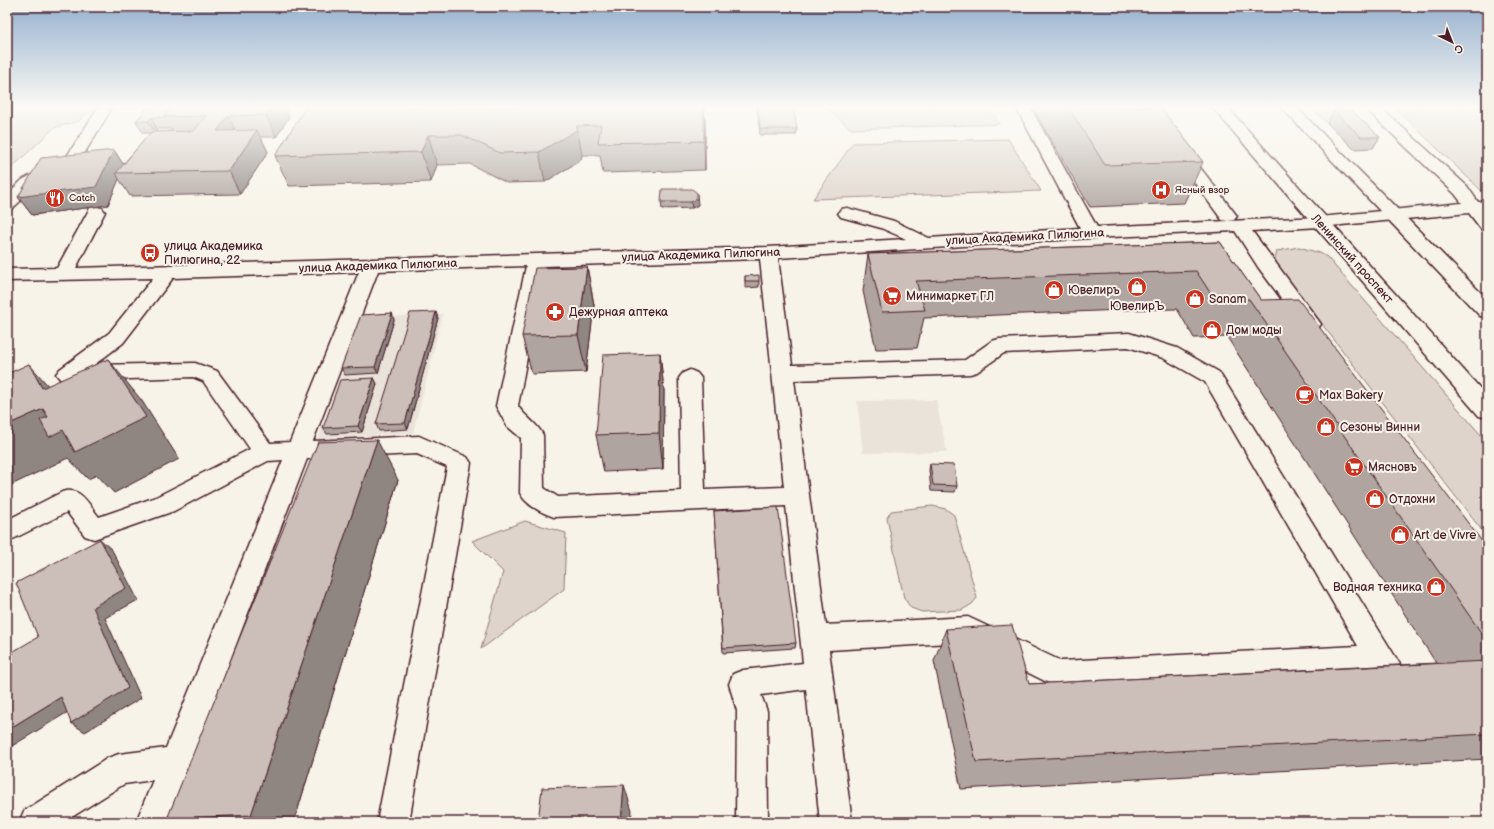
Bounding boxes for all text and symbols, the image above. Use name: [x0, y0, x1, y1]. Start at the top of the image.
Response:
north arrow: [1432, 22, 1472, 62]
text: С: [1451, 42, 1466, 57]
hospital icon: Ясный взор: [1150, 179, 1172, 201]
place label: Ясный взор: [1175, 184, 1229, 196]
restaurant icon: Catch: [44, 187, 66, 209]
place label: Catch: [69, 192, 96, 204]
street label: Ленинский проспект: [1307, 210, 1396, 307]
street label: улица Академика Пилюгина: [945, 225, 1105, 249]
place label: улица Академика Пилюгина, 22: [164, 239, 263, 268]
bus stop icon: улица Академика Пилюгина, 22: [139, 242, 161, 264]
street label: улица Академика Пилюгина: [621, 245, 781, 265]
street label: улица Академика Пилюгина: [298, 256, 458, 276]
shop icon: ЮвелирЪ: [1126, 276, 1148, 298]
shop icon: Ювелиръ: [1043, 279, 1065, 301]
place label: Ювелиръ: [1068, 283, 1120, 298]
supermarket icon: Минимаркет ГЛ: [881, 285, 903, 307]
shop icon: Sanam: [1184, 288, 1206, 310]
place label: Минимаркет ГЛ: [906, 289, 994, 304]
place label: Sanam: [1209, 292, 1247, 307]
place label: ЮвелирЪ: [1110, 299, 1165, 314]
pharmacy icon: Дежурная аптека: [544, 301, 566, 323]
place label: Дежурная аптека: [569, 305, 668, 320]
shop icon: Дом моды: [1201, 319, 1223, 341]
place label: Дом моды: [1226, 323, 1282, 338]
cafe icon: Max Bakery: [1294, 384, 1316, 406]
place label: Max Bakery: [1319, 388, 1384, 403]
shop icon: Сезоны Винни: [1315, 416, 1337, 438]
place label: Сезоны Винни: [1340, 420, 1420, 435]
supermarket icon: Мясновъ: [1343, 456, 1365, 478]
place label: Мясновъ: [1368, 460, 1417, 475]
shop icon: Отдохни: [1364, 488, 1386, 510]
place label: Отдохни: [1389, 492, 1436, 507]
shop icon: Art de Vivre: [1389, 524, 1411, 546]
place label: Art de Vivre: [1414, 528, 1476, 543]
shop icon: Водная техника: [1425, 576, 1447, 598]
place label: Водная техника: [1333, 580, 1422, 595]

